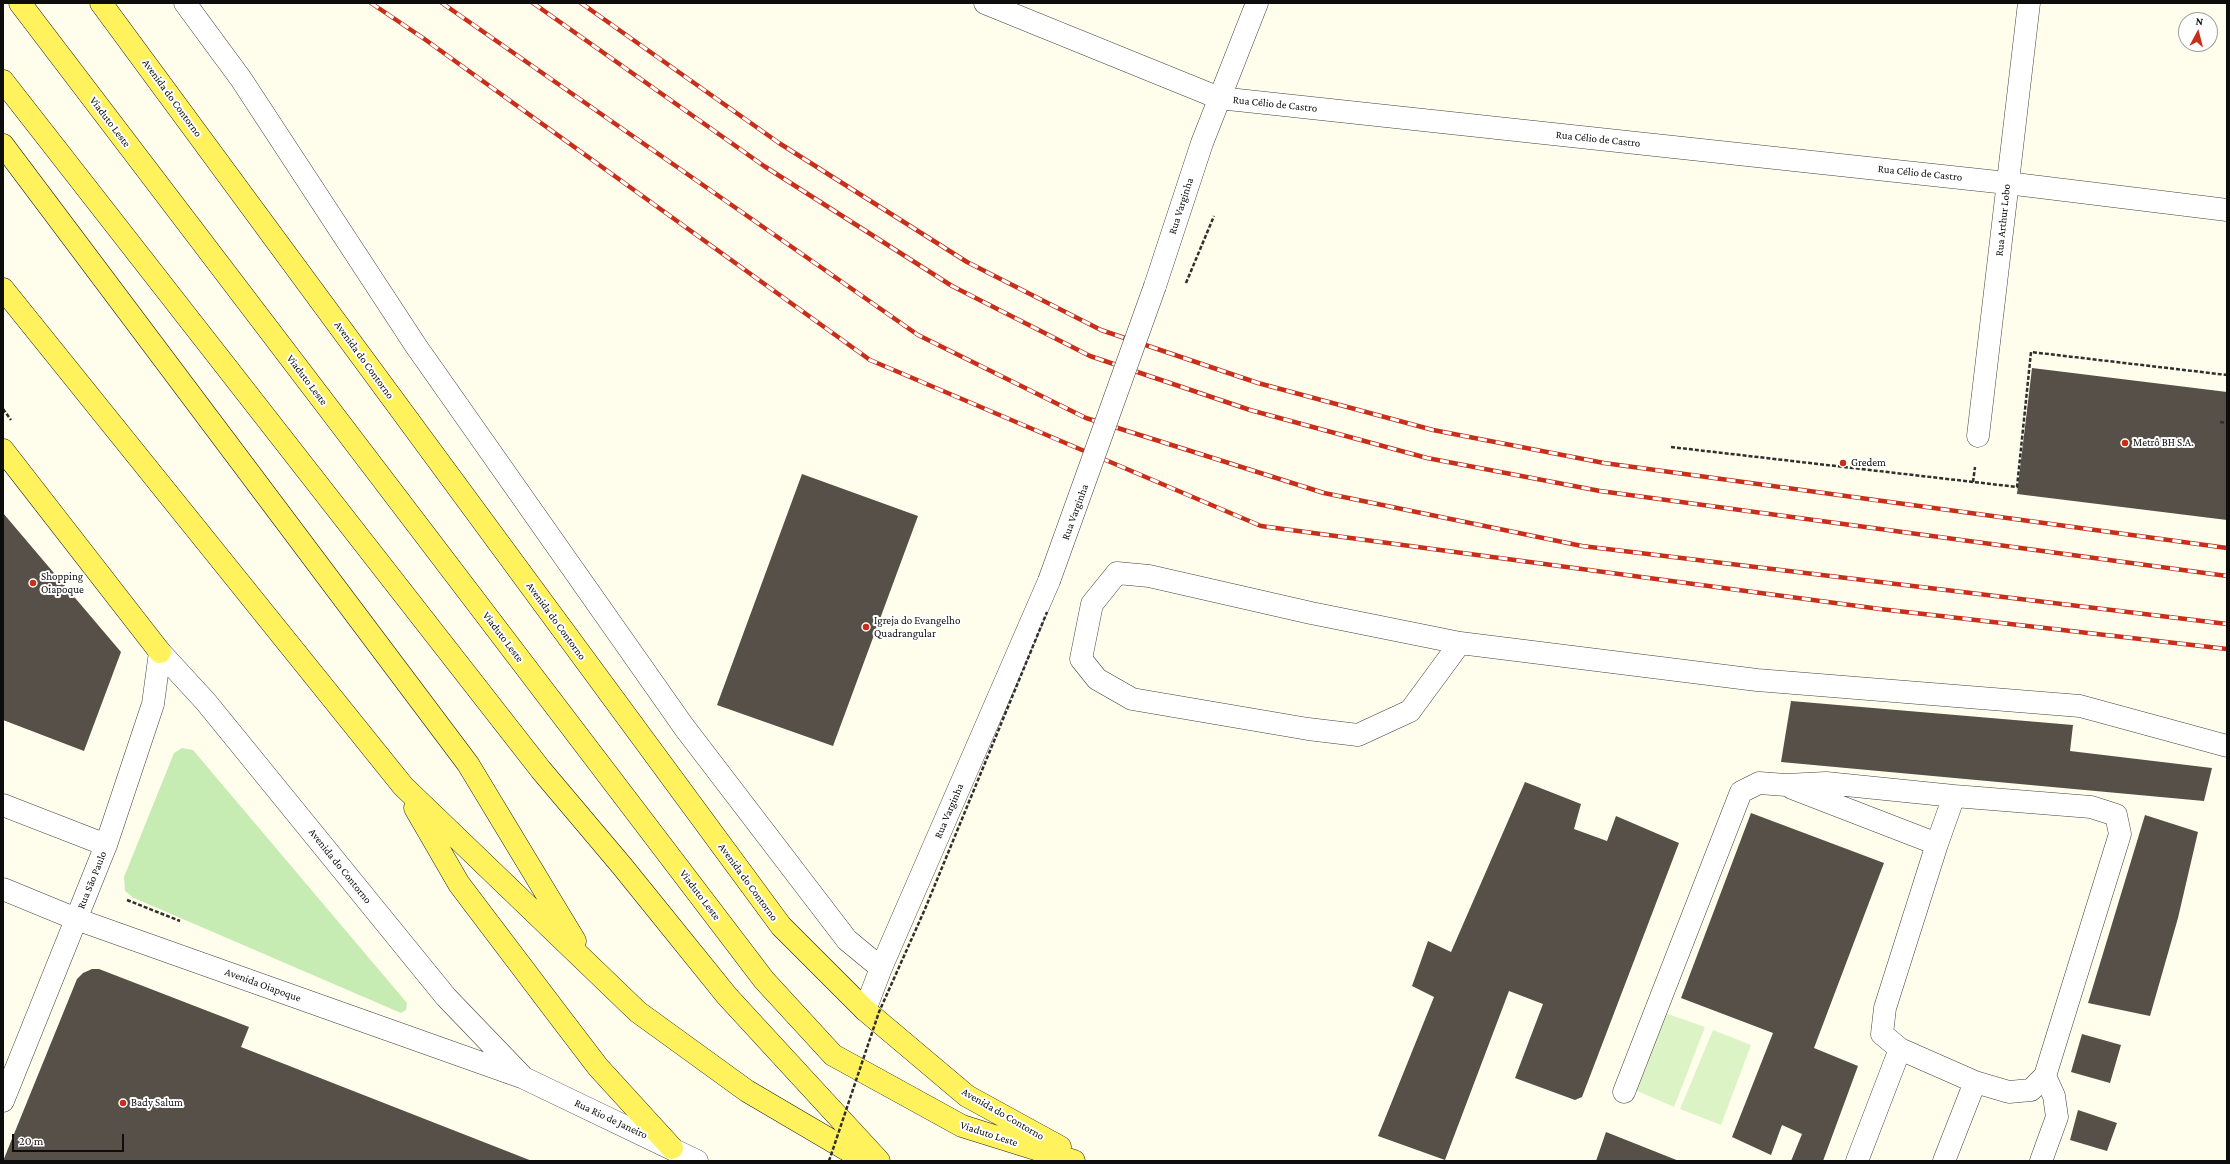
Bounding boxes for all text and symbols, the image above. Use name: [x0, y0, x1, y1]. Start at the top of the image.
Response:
north arrow: [2178, 12, 2218, 52]
text: N: [2195, 15, 2204, 27]
street label: Avenida do Contorno: [139, 57, 205, 139]
street label: Rua Célio de Castro: [1232, 93, 1318, 115]
street label: Viaduto Leste: [87, 94, 133, 150]
street label: Rua Célio de Castro: [1555, 128, 1641, 150]
street label: Rua Célio de Castro: [1877, 162, 1963, 184]
street label: Rua Varginha: [1166, 176, 1196, 236]
street label: Rua Arthur Lobo: [1993, 183, 2013, 257]
street label: Avenida do Contorno: [331, 319, 397, 401]
street label: Viaduto Leste: [284, 352, 330, 408]
place label: Metrô BH S.A.: [2133, 436, 2194, 450]
marker: Metrô BH S.A.: [2120, 438, 2130, 448]
place label: Gredem: [1851, 456, 1886, 470]
marker: Gredem: [1838, 458, 1848, 468]
street label: Rua Varginha: [1059, 482, 1091, 542]
place label: Shopping Oiapoque: [41, 570, 84, 596]
marker: Shopping Oiapoque: [28, 578, 38, 588]
street label: Avenida do Contorno: [523, 580, 589, 662]
street label: Viaduto Leste: [480, 609, 526, 665]
place label: Igreja do Evangelho Quadrangular: [874, 614, 960, 640]
marker: Igreja do Evangelho Quadrangular: [861, 622, 871, 632]
street label: Rua Varginha: [931, 781, 967, 841]
street label: Avenida do Contorno: [306, 826, 374, 906]
street label: Avenida do Contorno: [715, 841, 781, 923]
street label: Rua São Paulo: [74, 849, 110, 911]
street label: Viaduto Leste: [677, 867, 723, 923]
street label: Avenida Oiapoque: [223, 965, 303, 1005]
street label: Avenida do Contorno: [959, 1085, 1047, 1143]
place label: Bady Salum: [131, 1096, 183, 1110]
street label: Rua Rio de Janeiro: [572, 1096, 650, 1142]
marker: Bady Salum: [118, 1098, 128, 1108]
street label: Viaduto Leste: [959, 1118, 1019, 1150]
scale bar: [14, 1126, 126, 1152]
text: 20 m: [19, 1134, 43, 1148]

